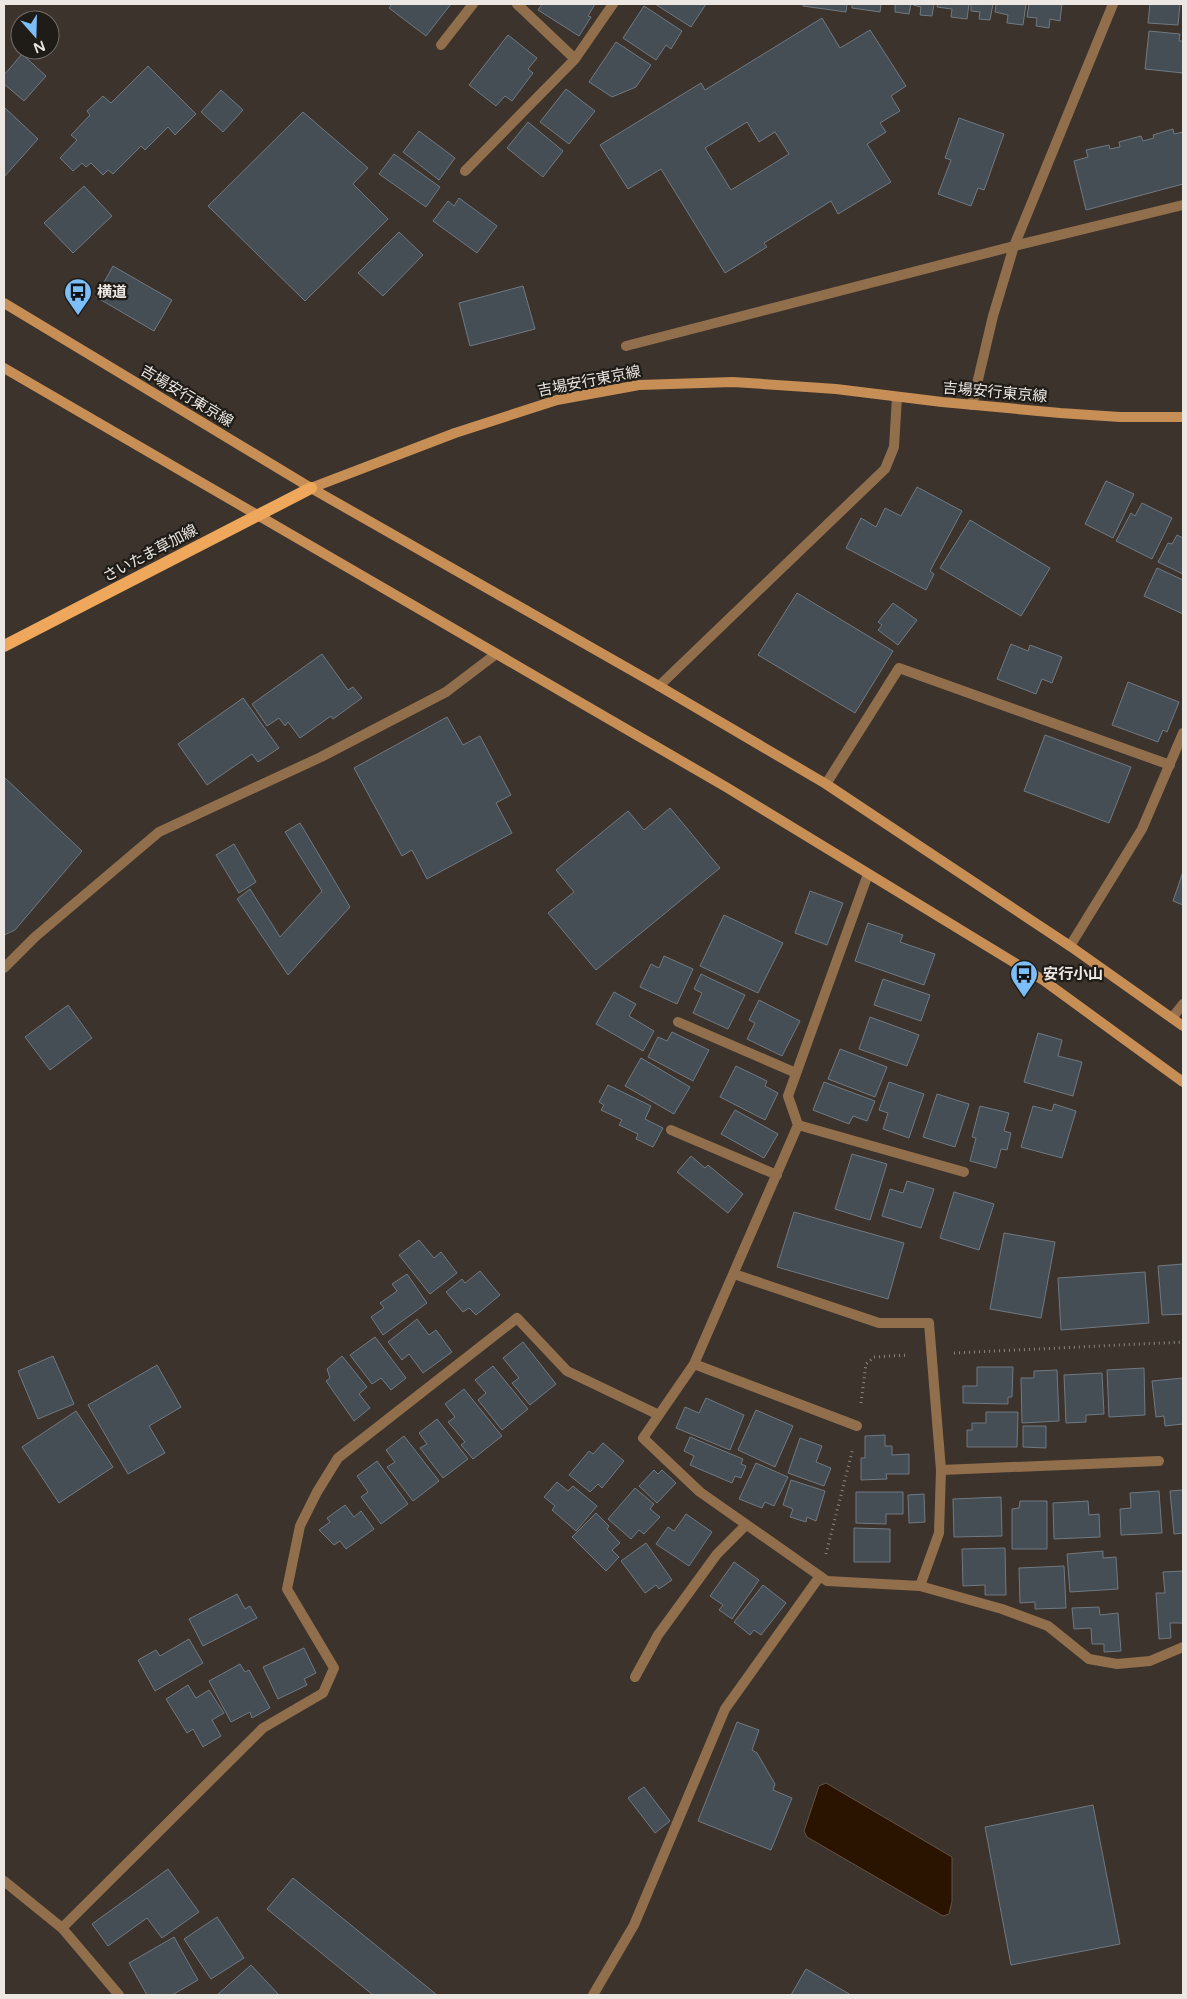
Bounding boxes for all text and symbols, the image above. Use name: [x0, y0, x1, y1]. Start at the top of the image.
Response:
north arrow: [10, 10, 60, 60]
text: N: [31, 37, 47, 57]
bus stop icon: 横道: [63, 277, 93, 316]
place label: 横道: [97, 283, 127, 301]
street label: 吉場安行東京線: [137, 361, 237, 431]
street label: 吉場安行東京線: [536, 362, 642, 400]
street label: 吉場安行東京線: [942, 378, 1048, 406]
street label: さいたま草加線: [100, 521, 200, 585]
bus stop icon: 安行小山: [1009, 959, 1039, 998]
place label: 安行小山: [1043, 965, 1103, 983]

